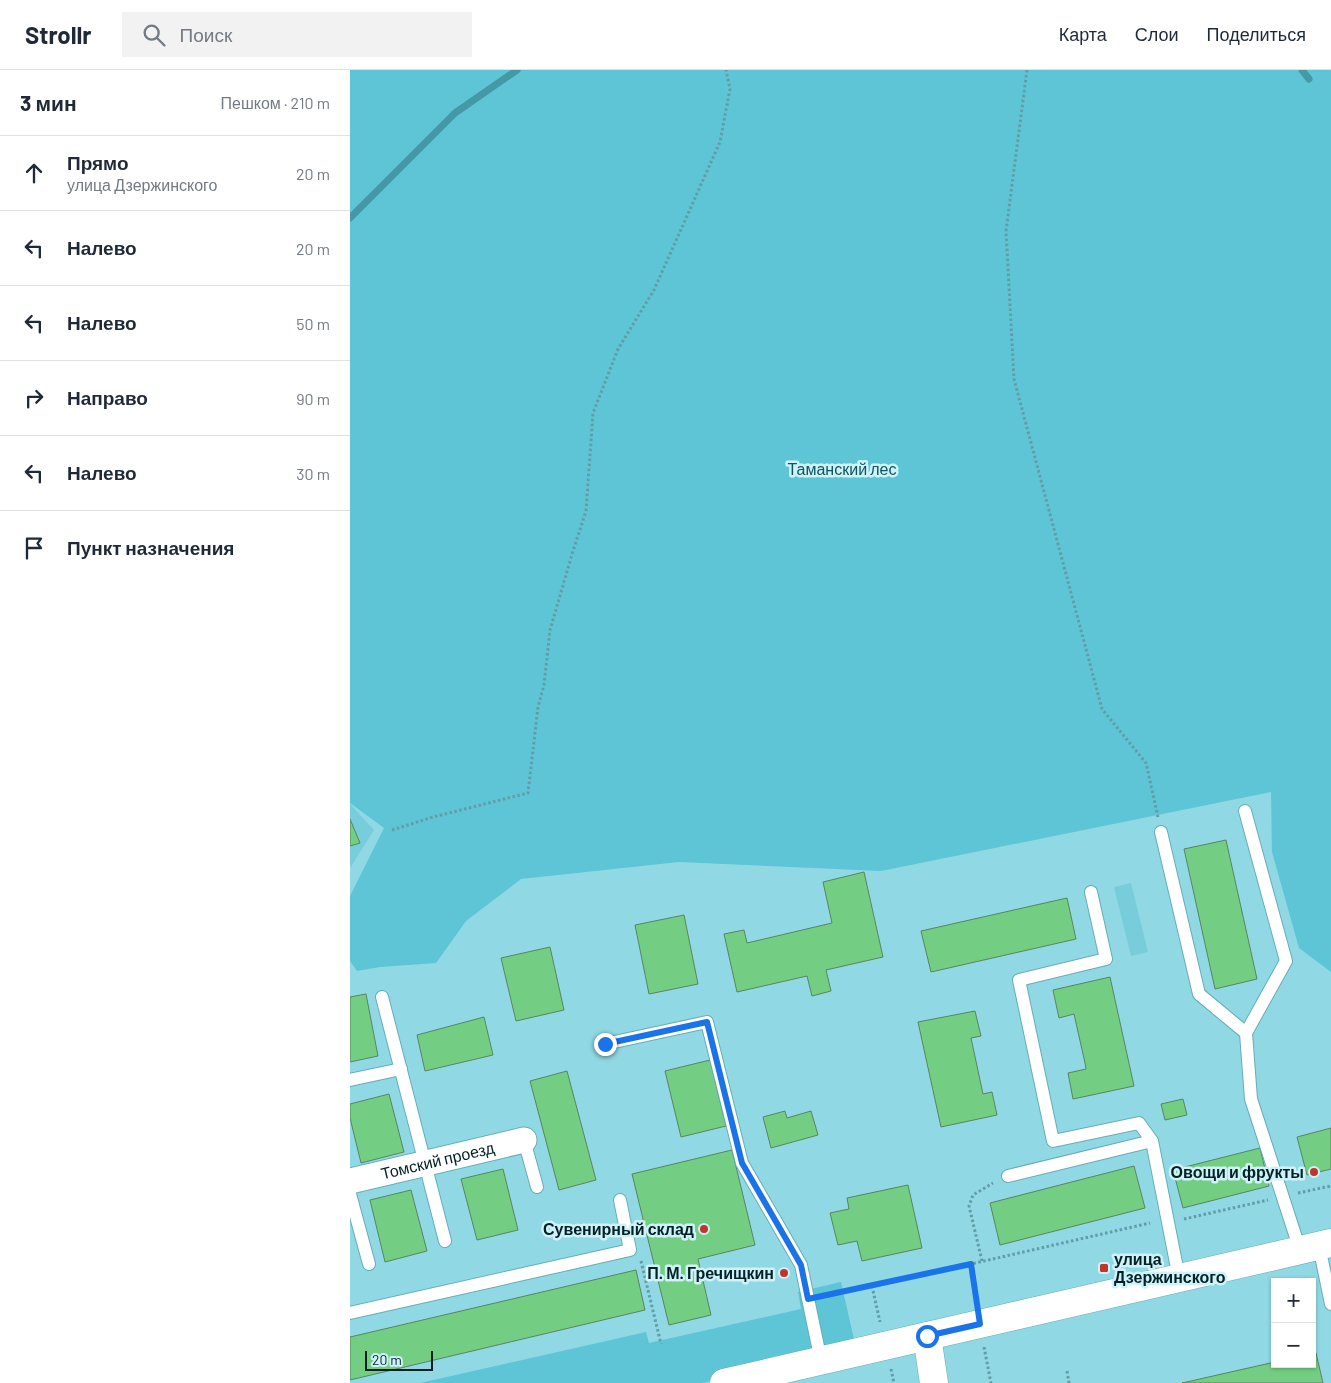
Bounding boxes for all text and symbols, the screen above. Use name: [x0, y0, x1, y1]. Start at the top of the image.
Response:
search box: [122, 12, 472, 57]
text: Strollr: [25, 20, 92, 49]
icon: search: [140, 21, 168, 49]
text: Поиск: [180, 23, 232, 46]
text: Карта: [1059, 23, 1107, 45]
text: Слои: [1135, 23, 1179, 45]
text: Поделиться: [1207, 23, 1306, 45]
text: 3 мин: [20, 90, 77, 115]
text: Пешком · 210 m: [221, 93, 330, 112]
text: Прямо: [67, 151, 129, 174]
icon: ahead: [20, 159, 48, 187]
text: 20 m: [296, 164, 330, 183]
text: улица Дзержинского: [67, 175, 217, 194]
icon: left: [20, 234, 48, 262]
text: Налево: [67, 236, 137, 259]
text: 20 m: [296, 239, 330, 258]
icon: left: [20, 309, 48, 337]
text: Налево: [67, 311, 137, 334]
text: 50 m: [296, 314, 330, 333]
icon: right: [20, 384, 48, 412]
text: Направо: [67, 386, 148, 409]
text: 90 m: [296, 389, 330, 408]
icon: left: [20, 459, 48, 487]
park label: Таманский лес: [788, 459, 897, 478]
text: Налево: [67, 461, 137, 484]
text: 30 m: [296, 464, 330, 483]
icon: arrive: [20, 534, 48, 562]
text: Пункт назначения: [67, 536, 234, 559]
route end: [594, 1033, 617, 1056]
street label: Томский проезд: [379, 1137, 497, 1182]
place label: Овощи и фрукты: [1171, 1162, 1304, 1181]
marker: Овощи и фрукты: [1308, 1166, 1320, 1178]
place label: Сувенирный склад: [543, 1219, 694, 1238]
marker: Сувенирный склад: [698, 1223, 710, 1235]
place label: улица Дзержинского: [1114, 1249, 1226, 1286]
marker: улица Дзержинского: [1098, 1262, 1110, 1274]
place label: П. М. Гречищкин: [647, 1263, 774, 1282]
marker: П. М. Гречищкин: [778, 1267, 790, 1279]
map controls: [1271, 1278, 1316, 1368]
button: +: [1271, 1278, 1316, 1323]
button: −: [1271, 1323, 1316, 1368]
route start: [916, 1325, 939, 1348]
scale bar: [365, 1348, 432, 1371]
text: 20 m: [372, 1351, 402, 1368]

